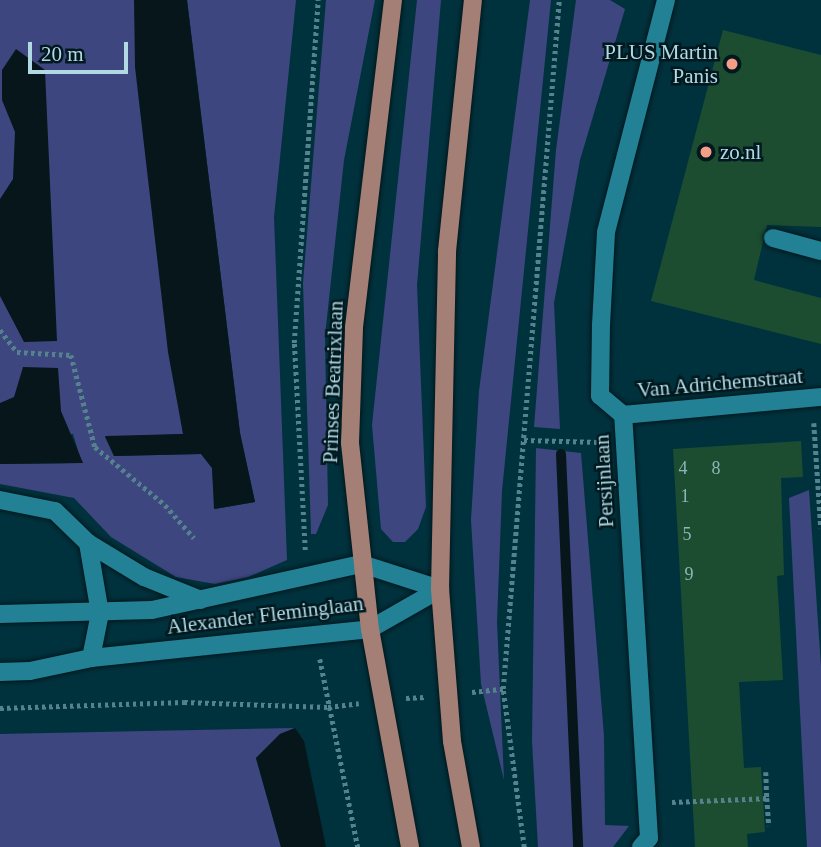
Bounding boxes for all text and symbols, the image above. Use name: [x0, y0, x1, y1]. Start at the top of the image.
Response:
scale bar: [32, 28, 131, 72]
place label: PLUS Martin Panis: [604, 39, 718, 89]
text: 20 m: [41, 42, 84, 66]
marker: PLUS Martin Panis: [724, 56, 740, 72]
place label: zo.nl: [720, 139, 761, 165]
marker: zo.nl: [698, 144, 714, 160]
street label: Prinses Beatrixlaan: [318, 300, 348, 464]
street label: Van Adrichemstraat: [636, 363, 804, 403]
street label: Persijnlaan: [589, 434, 619, 528]
house number: 4: [678, 457, 688, 479]
house number: 8: [712, 457, 720, 479]
house number: 1: [680, 485, 690, 507]
house number: 5: [682, 523, 692, 545]
house number: 9: [684, 563, 694, 585]
street label: Alexander Fleminglaan: [165, 590, 365, 640]

